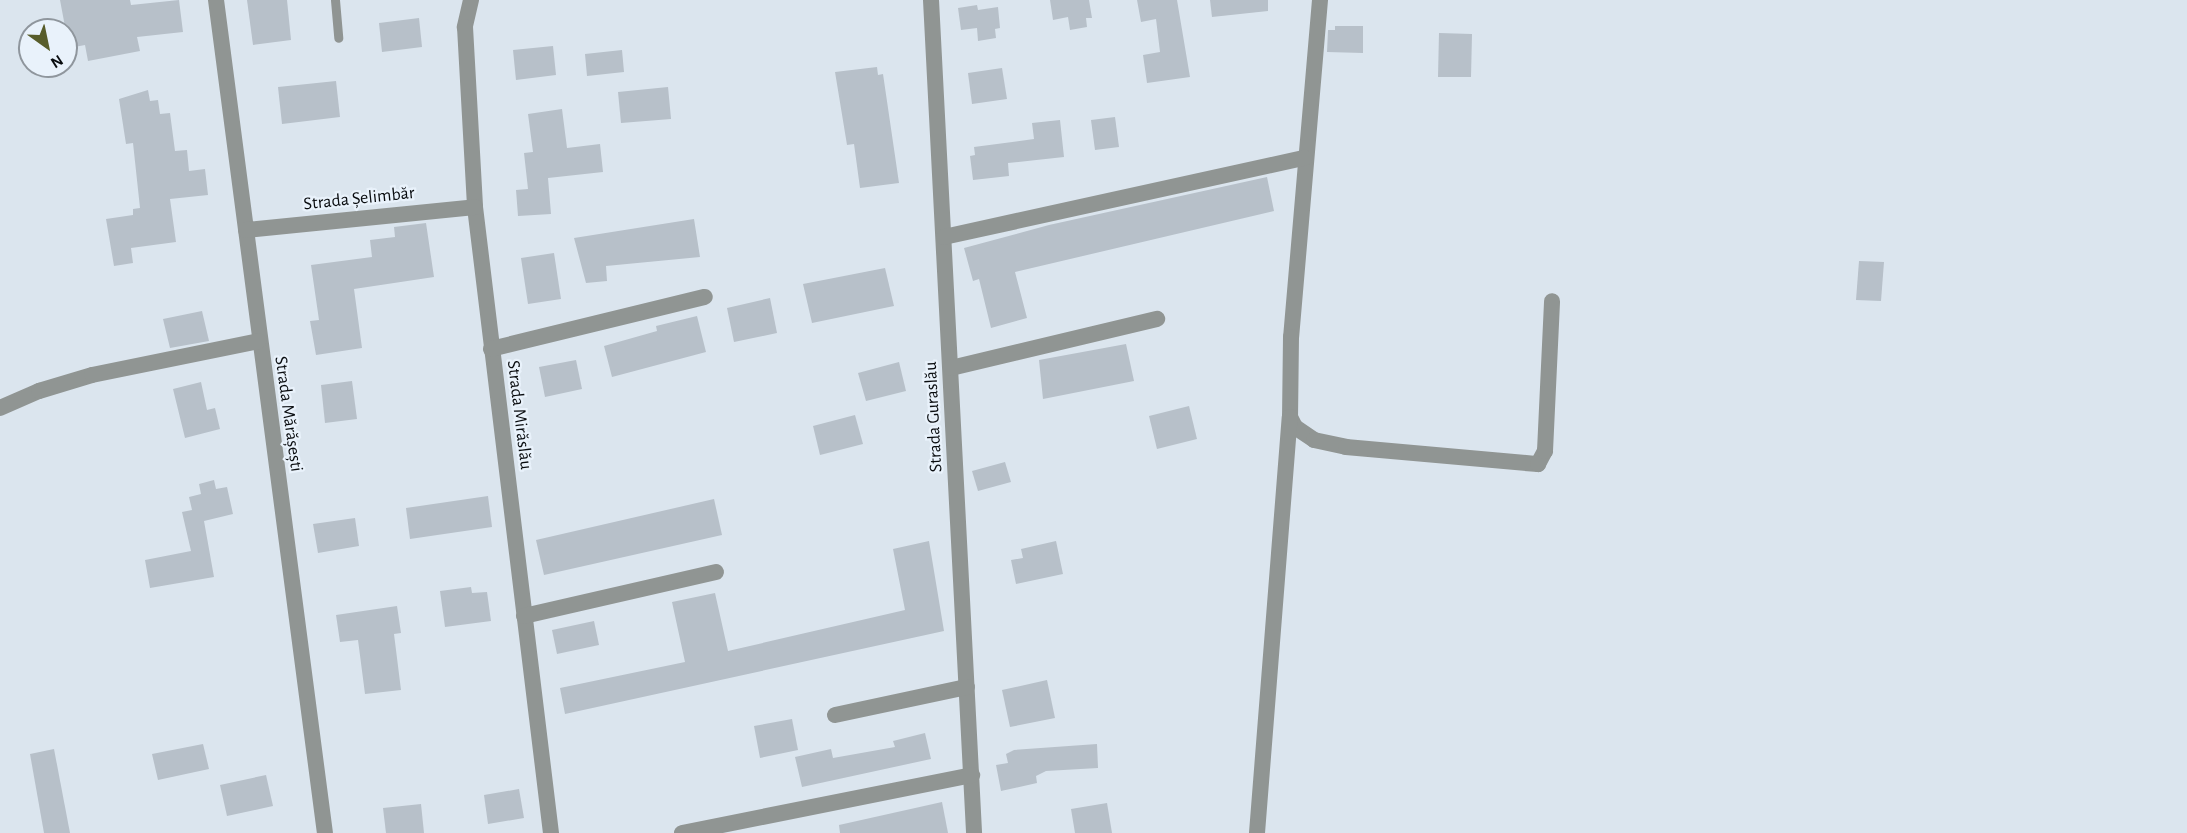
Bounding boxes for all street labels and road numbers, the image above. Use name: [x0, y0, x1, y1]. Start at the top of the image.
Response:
street label: Strada Șelimbăr: [302, 182, 416, 216]
street label: Strada Mărășești: [269, 355, 307, 473]
street label: Strada Mirăslău: [502, 359, 536, 471]
street label: Strada Guraslău: [920, 361, 948, 473]

